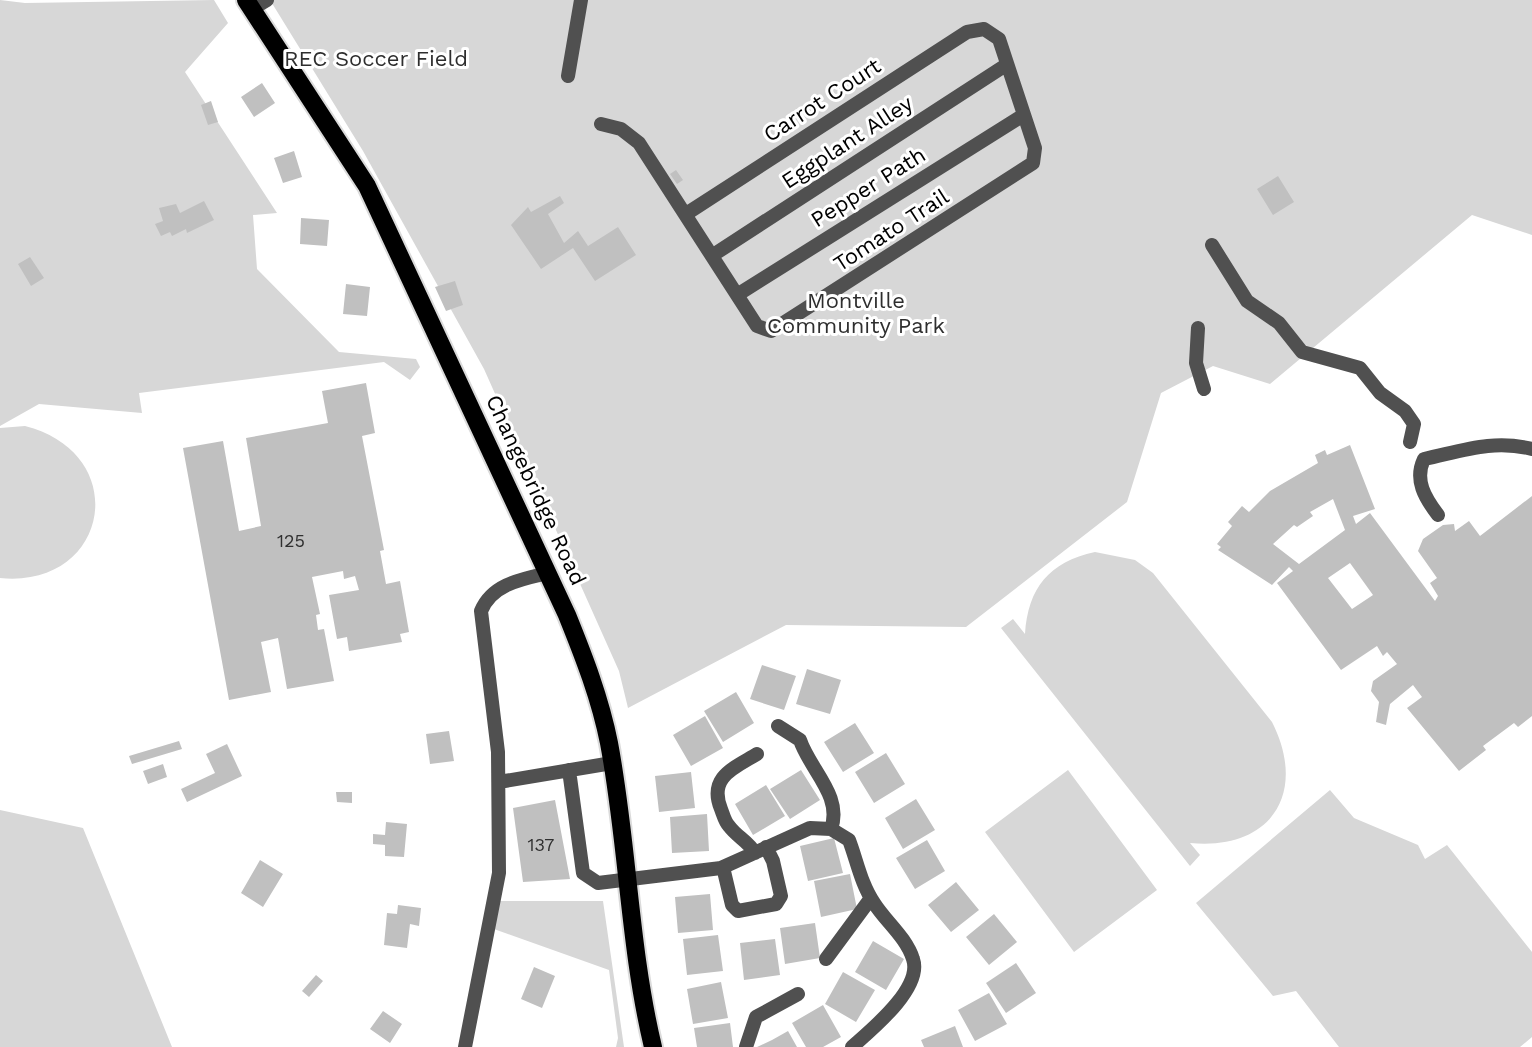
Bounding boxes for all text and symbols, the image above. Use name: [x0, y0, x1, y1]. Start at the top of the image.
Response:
park label: REC Soccer Field: [284, 46, 468, 71]
street label: Carrot Court: [759, 53, 885, 147]
street label: Eggplant Alley: [777, 90, 918, 194]
street label: Pepper Path: [806, 142, 930, 232]
street label: Tomato Trail: [829, 183, 953, 276]
park label: Montville Community Park: [767, 288, 945, 338]
street label: Changebridge Road: [481, 391, 591, 589]
house number: 125: [277, 530, 305, 551]
house number: 137: [528, 834, 554, 855]

